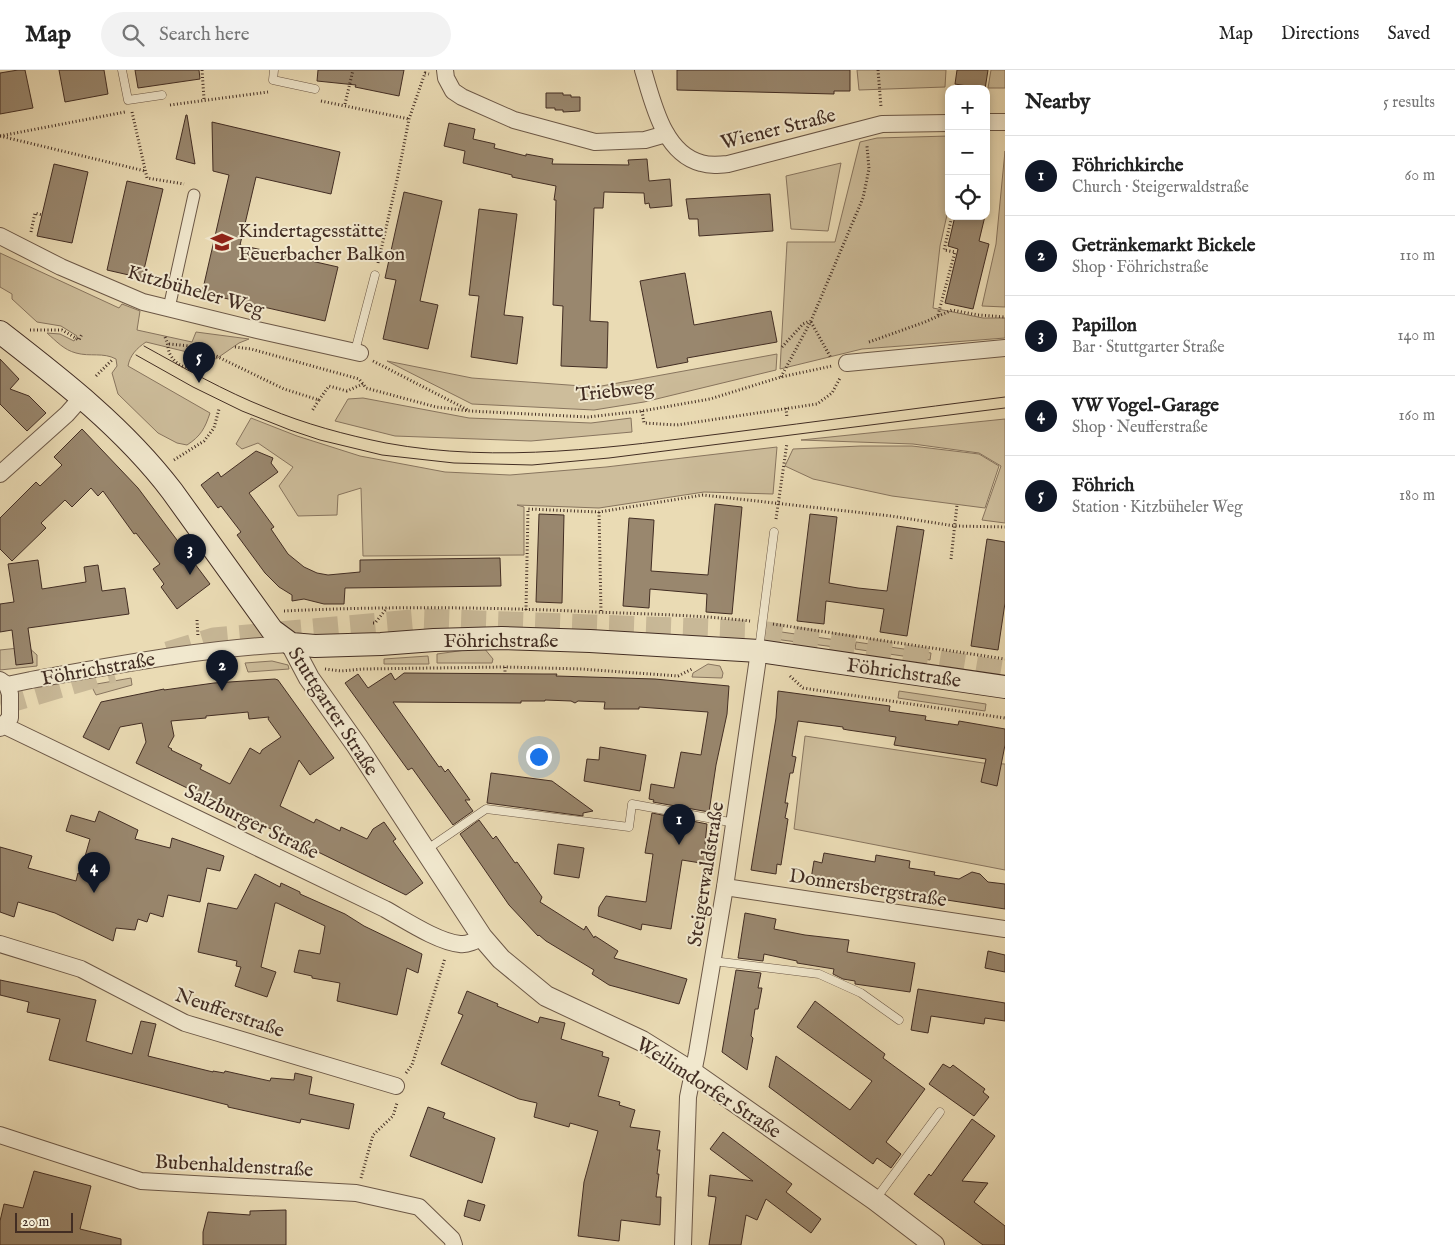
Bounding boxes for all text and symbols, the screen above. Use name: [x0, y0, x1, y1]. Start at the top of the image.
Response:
search box: [101, 12, 451, 57]
text: Map: [25, 19, 71, 50]
icon: search: [119, 21, 147, 49]
text: Search here: [159, 23, 250, 47]
text: Map: [1219, 23, 1253, 46]
text: Directions: [1281, 23, 1359, 46]
text: Saved: [1387, 23, 1430, 46]
map controls: [945, 85, 990, 220]
button: +: [945, 85, 990, 130]
text: Nearby: [1025, 89, 1090, 116]
text: 5 results: [1383, 93, 1435, 113]
street label: Wiener Straße: [718, 103, 838, 156]
button: −: [945, 130, 990, 175]
text: Föhrichkirche: [1072, 154, 1184, 178]
text: 1: [1038, 166, 1044, 186]
text: 60 m: [1405, 166, 1435, 186]
button: locate: [945, 175, 990, 220]
text: Church · Steigerwaldstraße: [1072, 178, 1249, 198]
place label: Kindertagesstätte Feuerbacher Balkon: [238, 219, 406, 267]
school or university icon: Kindertagesstätte Feuerbacher Balkon: [209, 229, 235, 255]
text: Getränkemarkt Bickele: [1072, 234, 1255, 258]
text: 2: [1037, 246, 1045, 266]
text: 110 m: [1399, 246, 1435, 266]
text: Shop · Föhrichstraße: [1072, 258, 1209, 278]
street label: Kitzbüheler Weg: [124, 260, 268, 323]
text: Papillon: [1072, 314, 1137, 338]
text: 3: [1038, 326, 1044, 346]
text: 140 m: [1397, 326, 1435, 346]
text: Bar · Stuttgarter Straße: [1072, 338, 1225, 358]
pin: 5: [183, 342, 215, 383]
street label: Triebweg: [575, 375, 657, 408]
text: VW Vogel-Garage: [1072, 394, 1219, 418]
text: 4: [1037, 406, 1045, 426]
text: 160 m: [1399, 406, 1435, 426]
text: Shop · Neufferstraße: [1072, 418, 1208, 438]
text: Föhrich: [1072, 474, 1134, 498]
text: 5: [1038, 486, 1044, 506]
text: 180 m: [1399, 486, 1435, 506]
text: Station · Kitzbüheler Weg: [1072, 498, 1243, 518]
pin: 3: [174, 534, 206, 575]
street label: Föhrichstraße: [443, 629, 559, 654]
street label: Stuttgarter Straße: [282, 643, 384, 781]
street label: Föhrichstraße: [39, 647, 157, 692]
pin: 2: [206, 650, 238, 691]
street label: Föhrichstraße: [845, 653, 963, 694]
your location: [526, 744, 552, 770]
street label: Salzburger Straße: [180, 779, 323, 866]
street label: Steigerwaldstraße: [683, 800, 730, 948]
pin: 1: [663, 804, 695, 845]
pin: 4: [78, 852, 110, 893]
street label: Donnersbergstraße: [787, 864, 948, 913]
street label: Neufferstraße: [171, 983, 288, 1044]
street label: Weilimdorfer Straße: [631, 1032, 786, 1145]
street label: Bubenhaldenstraße: [154, 1150, 314, 1183]
scale bar: [15, 1210, 72, 1233]
text: 20 m: [22, 1213, 49, 1231]

